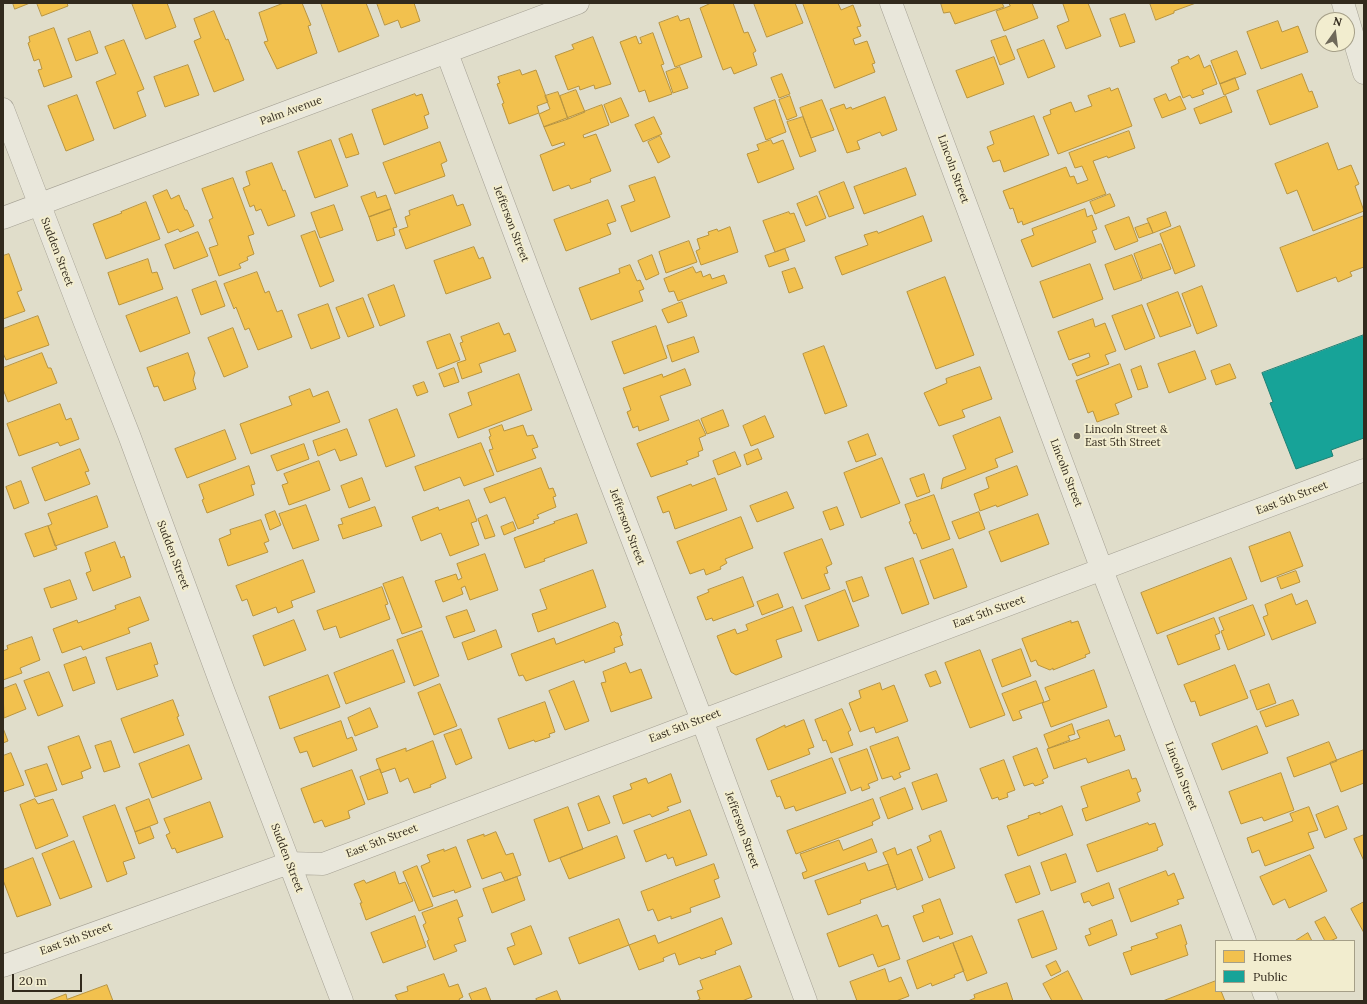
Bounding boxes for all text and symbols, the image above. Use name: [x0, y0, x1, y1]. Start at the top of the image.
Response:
north arrow: [1315, 12, 1355, 52]
text: N: [1332, 14, 1343, 29]
street label: Palm Avenue: [258, 94, 324, 128]
street label: Lincoln Street: [934, 133, 972, 205]
street label: Jefferson Street: [490, 184, 532, 264]
street label: Sudden Street: [38, 216, 76, 288]
place label: Lincoln Street & East 5th Street: [1085, 423, 1168, 449]
marker: Lincoln Street & East 5th Street: [1072, 431, 1082, 441]
street label: Lincoln Street: [1047, 437, 1085, 509]
street label: East 5th Street: [1254, 478, 1330, 518]
street label: Jefferson Street: [606, 487, 648, 567]
street label: Sudden Street: [154, 519, 192, 591]
street label: East 5th Street: [951, 593, 1027, 631]
street label: East 5th Street: [647, 706, 723, 746]
street label: Lincoln Street: [1162, 740, 1200, 812]
street label: Jefferson Street: [722, 790, 762, 870]
street label: East 5th Street: [344, 821, 420, 861]
street label: Sudden Street: [268, 822, 306, 894]
street label: East 5th Street: [38, 920, 114, 958]
legend: [1215, 940, 1355, 992]
text: Homes: [1253, 949, 1292, 964]
scale bar: [14, 966, 84, 992]
text: Public: [1253, 969, 1287, 984]
text: 20 m: [19, 973, 47, 988]

